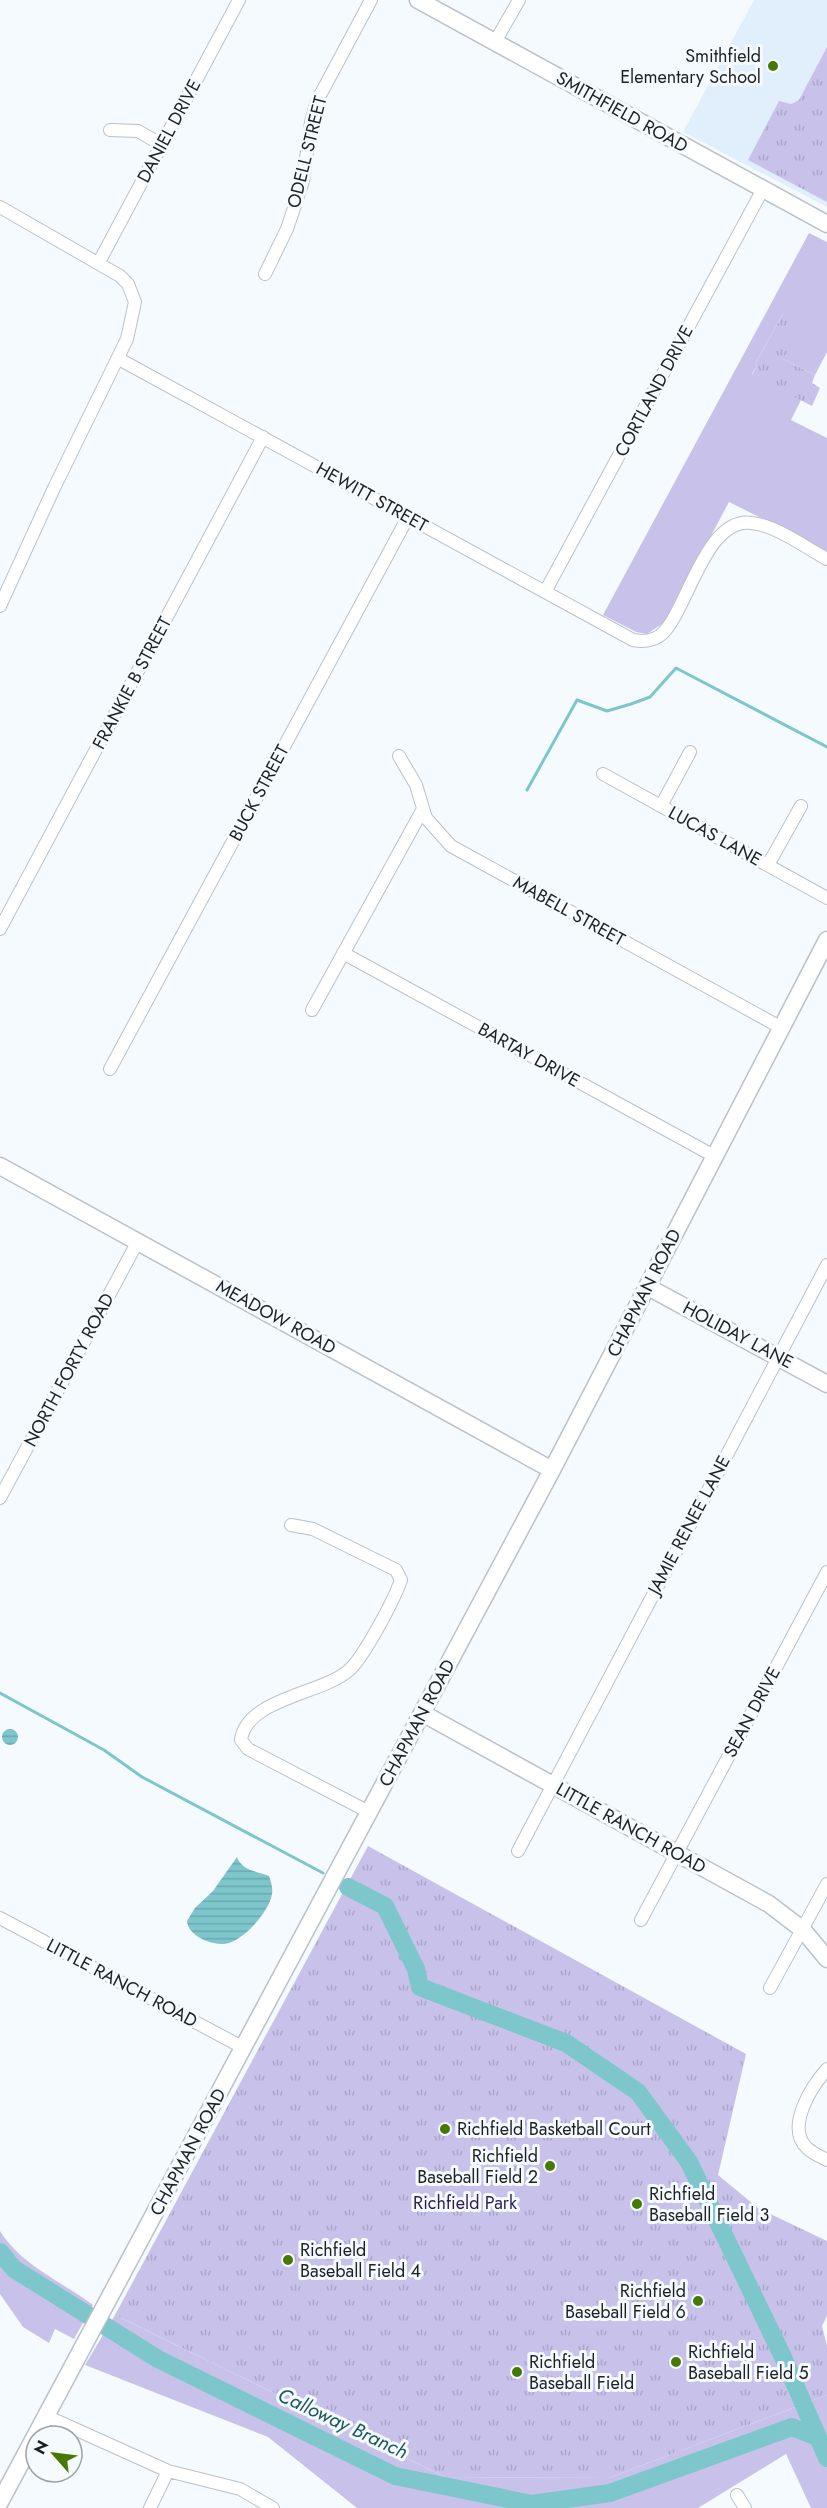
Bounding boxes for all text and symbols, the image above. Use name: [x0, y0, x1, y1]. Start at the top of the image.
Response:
place label: Smithfield Elementary School: [620, 43, 761, 90]
marker: Smithfield Elementary School: [766, 59, 780, 73]
street label: SMITHFIELD ROAD: [551, 65, 693, 159]
street label: DANIEL DRIVE: [131, 75, 207, 187]
street label: ODELL STREET: [281, 93, 334, 211]
street label: CORTLAND DRIVE: [608, 321, 700, 461]
street label: HEWITT STREET: [311, 456, 433, 539]
street label: FRANKIE B STREET: [86, 612, 178, 754]
street label: BUCK STREET: [223, 740, 296, 846]
street label: LUCAS LANE: [664, 800, 766, 872]
street label: MABELL STREET: [508, 869, 630, 953]
street label: BARTAY DRIVE: [473, 1016, 585, 1094]
street label: CHAPMAN ROAD: [600, 1224, 688, 1362]
street label: MEADOW ROAD: [211, 1273, 341, 1361]
street label: NORTH FORTY ROAD: [18, 1289, 120, 1451]
street label: HOLIDAY LANE: [678, 1295, 798, 1375]
street label: JAMIE RENEE LANE: [640, 1451, 737, 1601]
street label: CHAPMAN ROAD: [373, 1655, 461, 1791]
street label: SEAN DRIVE: [717, 1662, 787, 1762]
street label: LITTLE RANCH ROAD: [551, 1776, 711, 1880]
street label: LITTLE RANCH ROAD: [42, 1932, 202, 2034]
street label: CHAPMAN ROAD: [144, 2084, 232, 2220]
place label: Richfield Basketball Court: [457, 2116, 651, 2142]
marker: Richfield Basketball Court: [438, 2122, 452, 2136]
place label: Richfield Baseball Field 2: [417, 2143, 538, 2190]
marker: Richfield Baseball Field 2: [543, 2159, 557, 2173]
place label: Richfield Baseball Field 3: [649, 2181, 770, 2228]
park label: Richfield Park: [413, 2190, 517, 2216]
marker: Richfield Baseball Field 3: [630, 2197, 644, 2211]
place label: Richfield Baseball Field 4: [300, 2237, 421, 2284]
marker: Richfield Baseball Field 4: [281, 2253, 295, 2267]
place label: Richfield Baseball Field 6: [565, 2278, 686, 2325]
marker: Richfield Baseball Field 6: [691, 2294, 705, 2308]
place label: Richfield Baseball Field 5: [688, 2339, 809, 2386]
place label: Richfield Baseball Field: [529, 2349, 634, 2396]
marker: Richfield Baseball Field 5: [669, 2355, 683, 2369]
marker: Richfield Baseball Field: [510, 2365, 524, 2379]
water label: Calloway Branch: [273, 2381, 413, 2466]
north arrow: [24, 2424, 84, 2484]
text: N: [28, 2436, 54, 2458]

